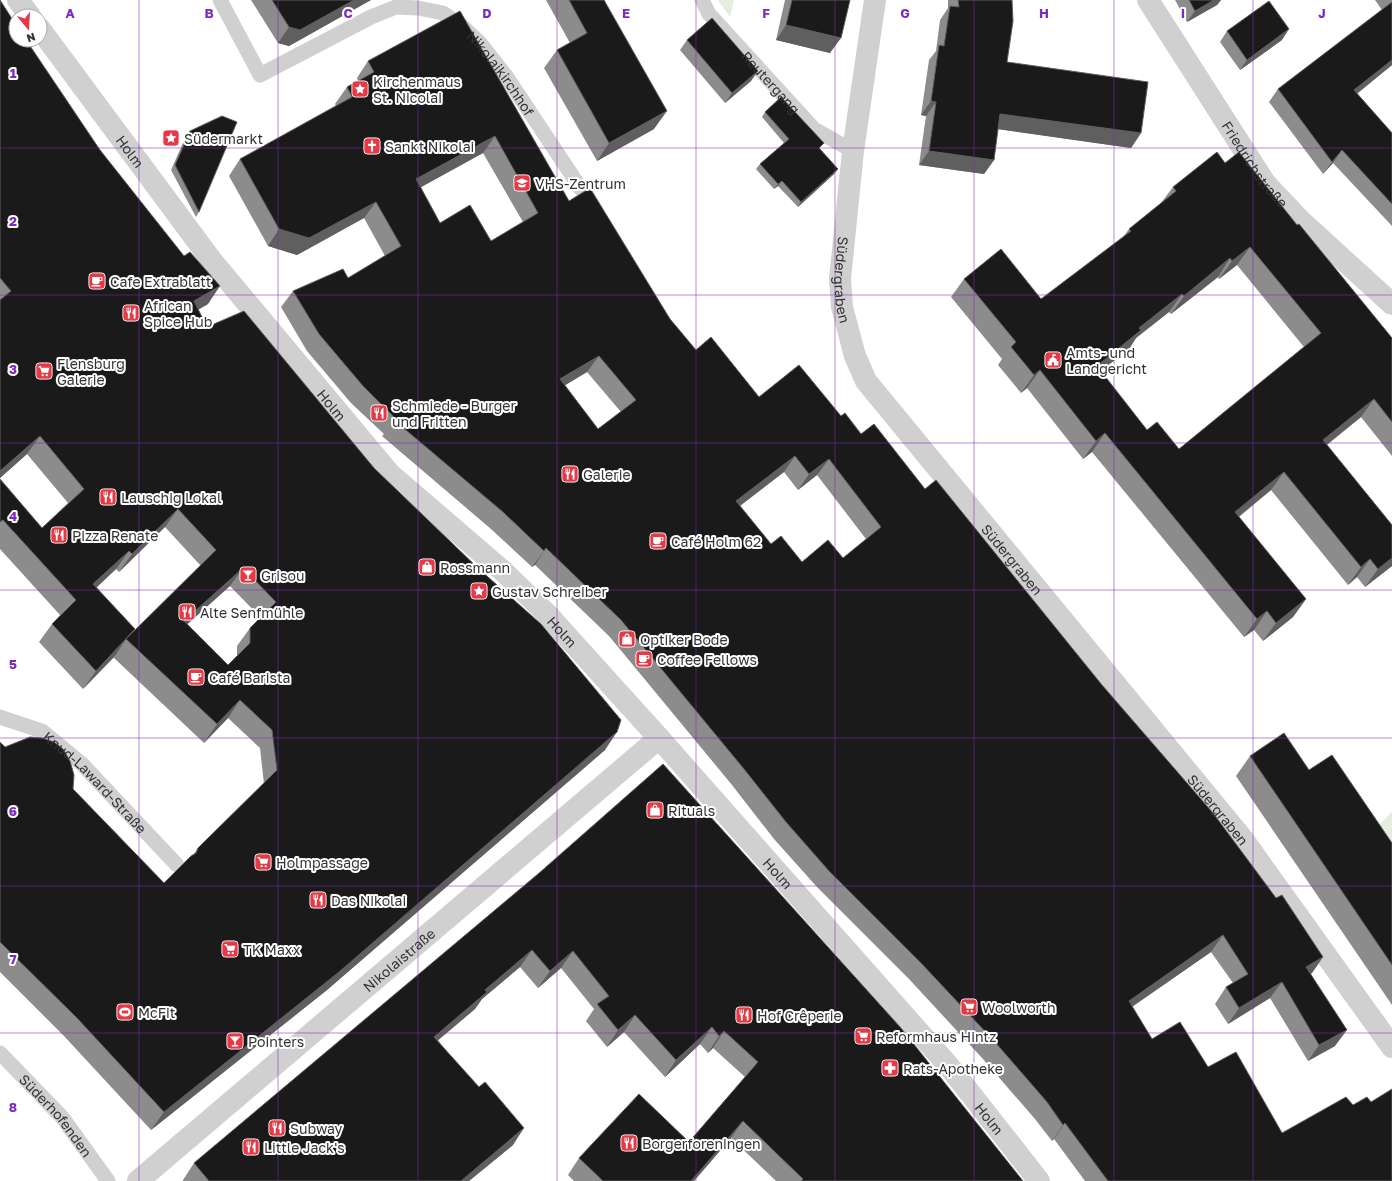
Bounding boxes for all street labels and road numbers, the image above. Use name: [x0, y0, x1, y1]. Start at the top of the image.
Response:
street label: Nikolaikirchhof: [464, 27, 538, 119]
street label: Reutergang: [738, 47, 804, 117]
street label: Friedrichstraße: [1219, 117, 1292, 211]
street label: Holm: [113, 132, 148, 171]
street label: Südergraben: [831, 236, 854, 325]
street label: Holm: [314, 385, 350, 424]
street label: Südergraben: [978, 520, 1047, 598]
street label: Holm: [544, 612, 581, 650]
street label: Knud-Laward-Straße: [40, 727, 151, 836]
street label: Südergraben: [1184, 770, 1253, 848]
street label: Holm: [760, 854, 797, 892]
street label: Nikolaistraße: [359, 924, 438, 995]
street label: Süderhofenden: [16, 1070, 96, 1160]
street label: Holm: [972, 1099, 1008, 1138]

